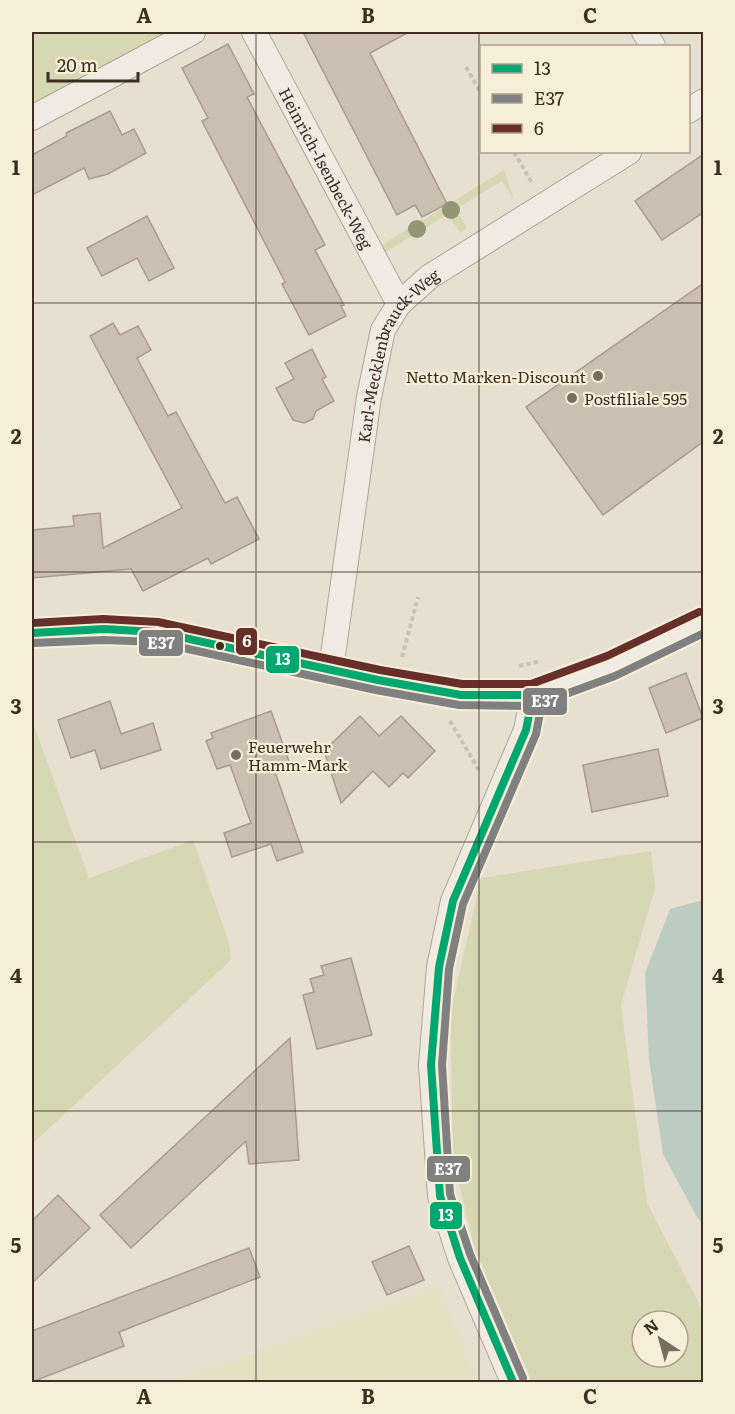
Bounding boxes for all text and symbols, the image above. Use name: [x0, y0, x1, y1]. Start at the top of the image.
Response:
text: A: [136, 0, 152, 29]
text: B: [361, 0, 375, 29]
text: C: [583, 0, 597, 29]
scale bar: [48, 45, 138, 83]
legend: [480, 45, 690, 153]
text: 20 m: [57, 51, 98, 78]
text: 13: [534, 54, 551, 81]
street label: Heinrich-Isenbeck-Weg: [273, 83, 379, 253]
text: E37: [534, 84, 564, 111]
text: 6: [534, 114, 544, 141]
text: 1: [12, 151, 20, 181]
text: 1: [714, 151, 722, 181]
street label: Karl-Mecklenbrauck-Weg: [351, 262, 443, 444]
place label: Netto Marken-Discount: [406, 364, 587, 388]
marker: Netto Marken-Discount: [591, 369, 605, 383]
place label: Postfiliale 595: [584, 386, 687, 410]
marker: Postfiliale 595: [565, 391, 579, 405]
text: 2: [11, 420, 22, 450]
text: 2: [713, 420, 724, 450]
line badge: 6: [235, 627, 258, 656]
text: 6: [242, 628, 252, 652]
line badge: E37: [138, 629, 184, 657]
text: E37: [147, 630, 175, 654]
unlabelled marker: [214, 640, 226, 652]
line badge: 13: [265, 645, 300, 674]
text: 13: [275, 646, 291, 670]
line badge: E37: [522, 687, 568, 716]
text: E37: [531, 688, 559, 712]
text: 3: [10, 690, 22, 720]
text: 3: [712, 690, 724, 720]
place label: Feuerwehr Hamm-Mark: [248, 734, 348, 776]
marker: Feuerwehr Hamm-Mark: [229, 748, 243, 762]
text: 4: [10, 959, 22, 989]
text: 4: [712, 959, 724, 989]
line badge: E37: [426, 1155, 471, 1183]
text: E37: [434, 1156, 462, 1180]
line badge: 13: [429, 1201, 463, 1230]
text: 13: [438, 1202, 454, 1226]
text: 5: [11, 1229, 22, 1259]
text: 5: [713, 1229, 724, 1259]
north arrow: [630, 1309, 690, 1369]
text: N: [638, 1312, 663, 1340]
text: A: [136, 1380, 152, 1410]
text: B: [361, 1380, 375, 1410]
text: C: [583, 1380, 597, 1410]

